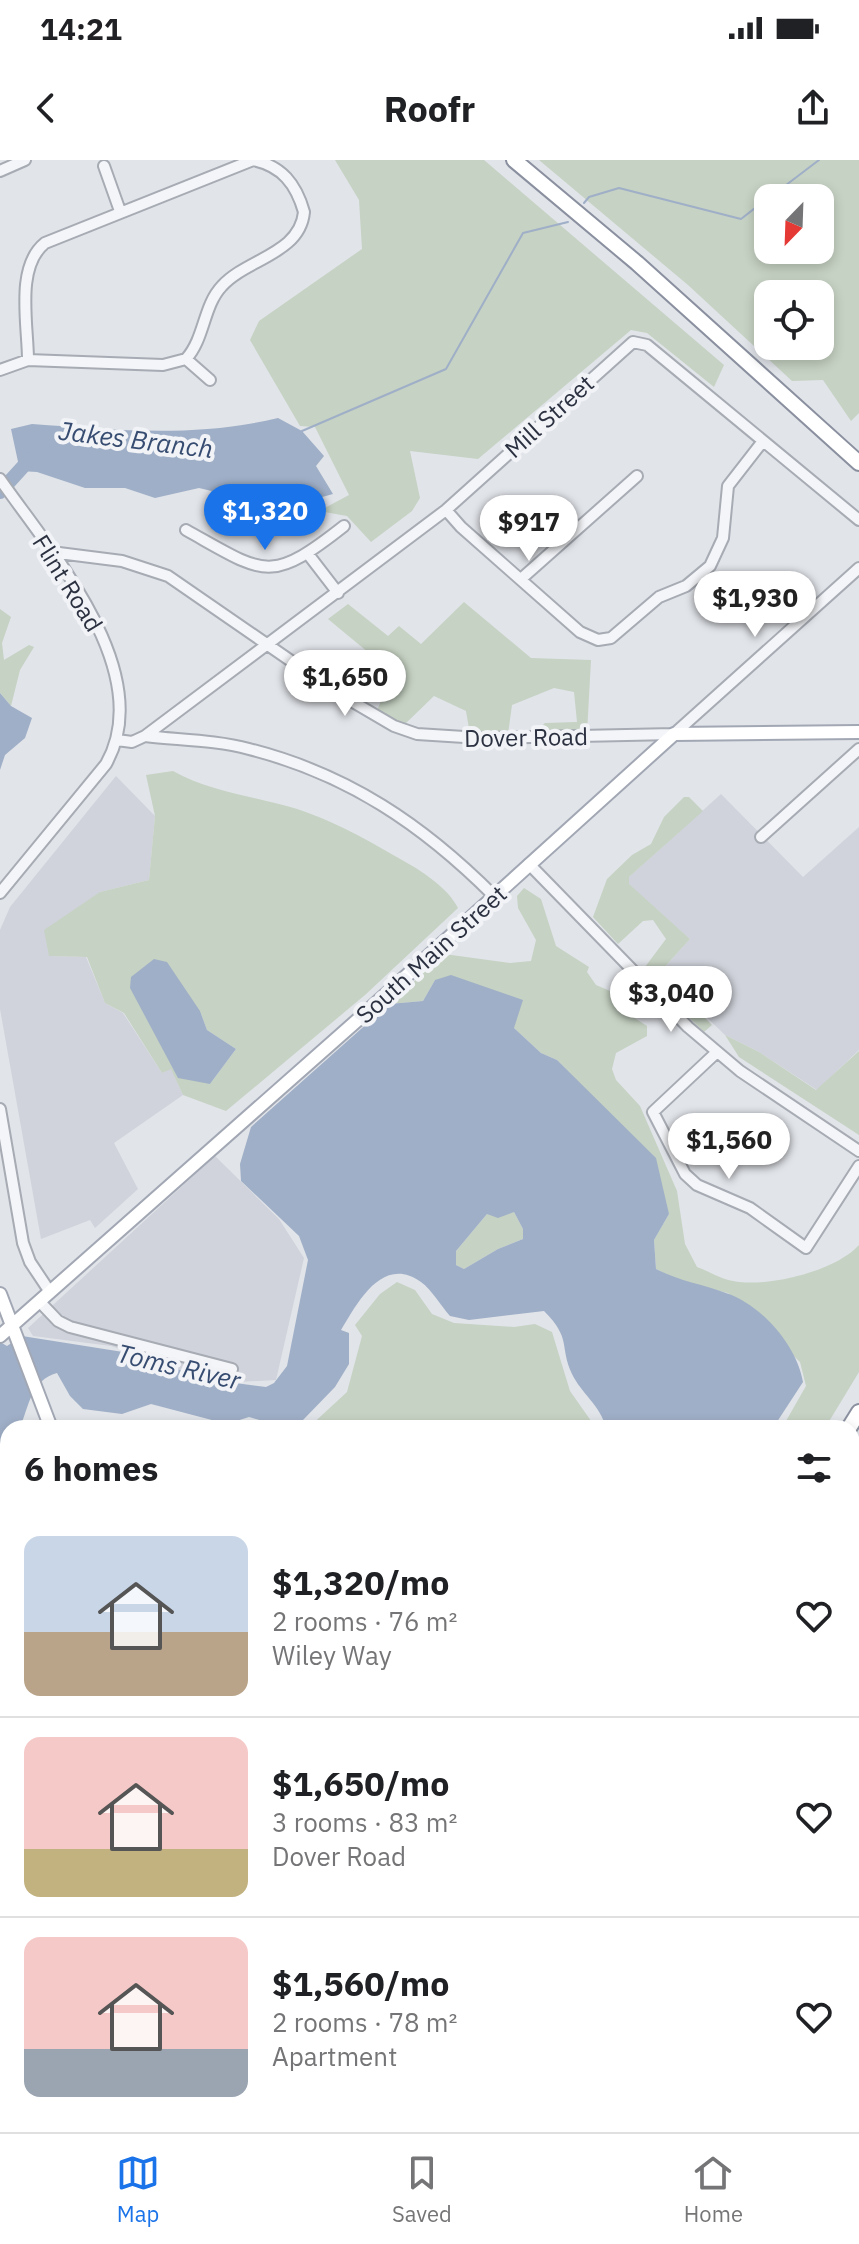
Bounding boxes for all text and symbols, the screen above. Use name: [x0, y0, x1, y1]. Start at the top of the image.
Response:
text: 14:21: [40, 9, 122, 48]
text: Roofr: [384, 85, 475, 132]
icon: back: [24, 86, 68, 130]
icon: share: [791, 86, 835, 130]
north arrow: [754, 184, 834, 264]
map controls: [754, 184, 834, 360]
button: locate: [754, 280, 834, 360]
street label: Mill Street: [497, 367, 601, 465]
water label: Jakes Branch: [57, 413, 215, 465]
pin: $1,320: [200, 484, 330, 552]
text: $1,320: [222, 493, 308, 527]
pin: $917: [482, 495, 576, 563]
text: $917: [498, 504, 560, 538]
street label: Flint Road: [26, 528, 110, 638]
pin: $1,930: [690, 571, 820, 639]
text: $1,930: [712, 580, 798, 614]
pin: $1,650: [280, 650, 410, 718]
text: $1,650: [302, 659, 388, 693]
street label: Dover Road: [464, 720, 588, 754]
street label: South Main Street: [349, 878, 513, 1030]
pin: $3,040: [606, 966, 736, 1034]
text: $3,040: [628, 975, 714, 1009]
pin: $1,560: [664, 1113, 794, 1181]
text: $1,560: [686, 1122, 772, 1156]
water label: Toms River: [114, 1335, 246, 1397]
text: 6 homes: [24, 1446, 159, 1490]
icon: filters: [792, 1446, 836, 1490]
text: $1,320/mo: [272, 1560, 449, 1604]
icon: home: [88, 1568, 184, 1664]
icon: heart: [792, 1594, 836, 1638]
text: 2 rooms · 76 m²: [272, 1604, 457, 1638]
text: Wiley Way: [272, 1638, 392, 1672]
text: $1,650/mo: [272, 1761, 449, 1805]
icon: home: [88, 1769, 184, 1865]
icon: heart: [792, 1795, 836, 1839]
text: 3 rooms · 83 m²: [272, 1805, 457, 1839]
text: Dover Road: [272, 1839, 406, 1873]
text: $1,560/mo: [272, 1961, 449, 2005]
icon: home: [88, 1969, 184, 2065]
icon: heart: [792, 1995, 836, 2039]
text: 2 rooms · 78 m²: [272, 2005, 457, 2039]
text: Apartment: [272, 2039, 397, 2073]
tab: Map: [116, 2151, 160, 2228]
tab: Saved: [392, 2151, 452, 2228]
tab: Home: [684, 2151, 743, 2228]

